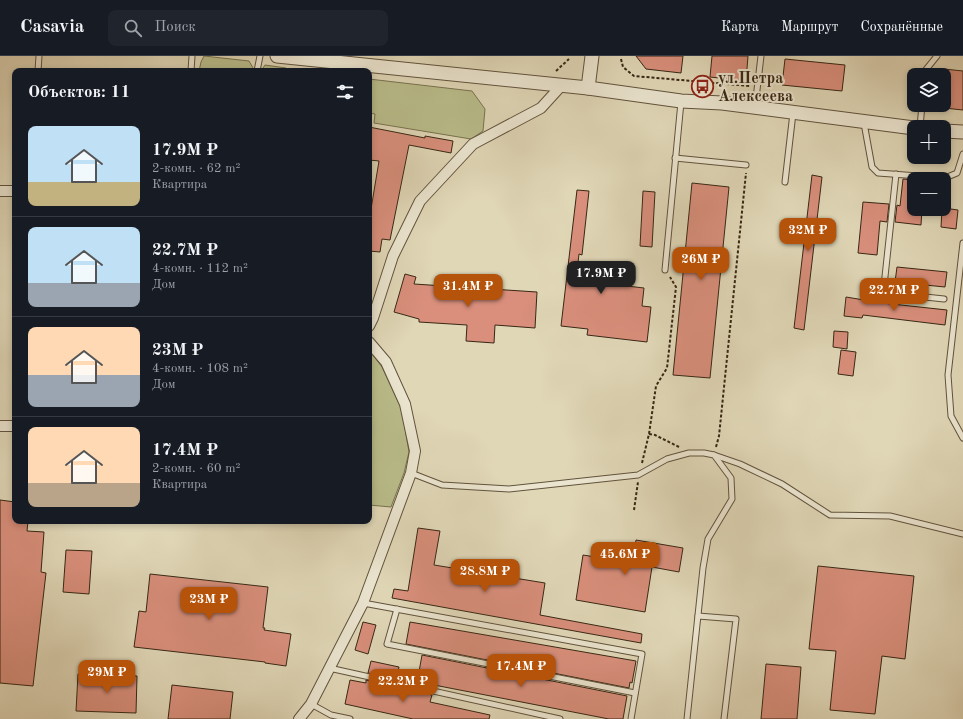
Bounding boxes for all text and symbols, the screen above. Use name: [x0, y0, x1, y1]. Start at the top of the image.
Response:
search box: [108, 10, 388, 46]
icon: search: [122, 17, 144, 39]
text: Casavia: [20, 18, 84, 37]
text: Поиск: [154, 20, 196, 35]
text: Карта: [721, 20, 759, 34]
text: Маршрут: [781, 20, 838, 34]
text: Сохранённые: [860, 20, 943, 34]
map controls: [907, 68, 951, 216]
button: layers: [907, 68, 951, 112]
place label: ул.Петра Алексеева: [718, 71, 793, 105]
bus stop icon: ул.Петра Алексеева: [689, 73, 715, 99]
icon: filters: [334, 81, 356, 103]
text: Объектов: 11: [28, 84, 130, 101]
button: +: [907, 120, 951, 164]
icon: home: [60, 142, 108, 190]
text: 17.9M ₽: [152, 142, 218, 159]
text: 2-комн. · 62 m²: [152, 162, 240, 175]
button: −: [907, 172, 951, 216]
text: Квартира: [152, 178, 207, 191]
pin: 32M ₽: [780, 218, 836, 252]
text: 32M ₽: [788, 224, 828, 237]
text: 22.7M ₽: [152, 242, 218, 259]
icon: home: [60, 243, 108, 291]
pin: 26M ₽: [673, 247, 729, 281]
text: 26M ₽: [681, 253, 721, 266]
pin: 17.9M ₽: [564, 261, 638, 295]
text: 4-комн. · 112 m²: [152, 262, 248, 275]
text: 17.9M ₽: [576, 267, 626, 280]
pin: 31.4M ₽: [431, 274, 505, 308]
text: Дом: [152, 278, 176, 291]
pin: 22.7M ₽: [857, 278, 931, 312]
text: 31.4M ₽: [443, 280, 493, 293]
text: 22.7M ₽: [869, 284, 919, 297]
text: 23M ₽: [152, 342, 204, 359]
icon: home: [60, 343, 108, 391]
text: 4-комн. · 108 m²: [152, 362, 248, 375]
text: Дом: [152, 378, 176, 391]
text: 17.4M ₽: [152, 442, 218, 459]
icon: home: [60, 443, 108, 491]
text: 2-комн. · 60 m²: [152, 462, 240, 475]
text: Квартира: [152, 478, 207, 491]
pin: 45.6M ₽: [588, 542, 662, 576]
text: 45.6M ₽: [600, 548, 650, 561]
pin: 28.8M ₽: [448, 559, 522, 593]
text: 28.8M ₽: [460, 565, 510, 578]
pin: 23M ₽: [181, 587, 237, 621]
text: 23M ₽: [189, 593, 229, 606]
pin: 17.4M ₽: [484, 654, 558, 688]
pin: 29M ₽: [79, 660, 135, 694]
text: 17.4M ₽: [496, 660, 546, 673]
text: 29M ₽: [87, 666, 127, 679]
pin: 22.2M ₽: [366, 669, 440, 703]
text: 22.2M ₽: [378, 675, 428, 688]

